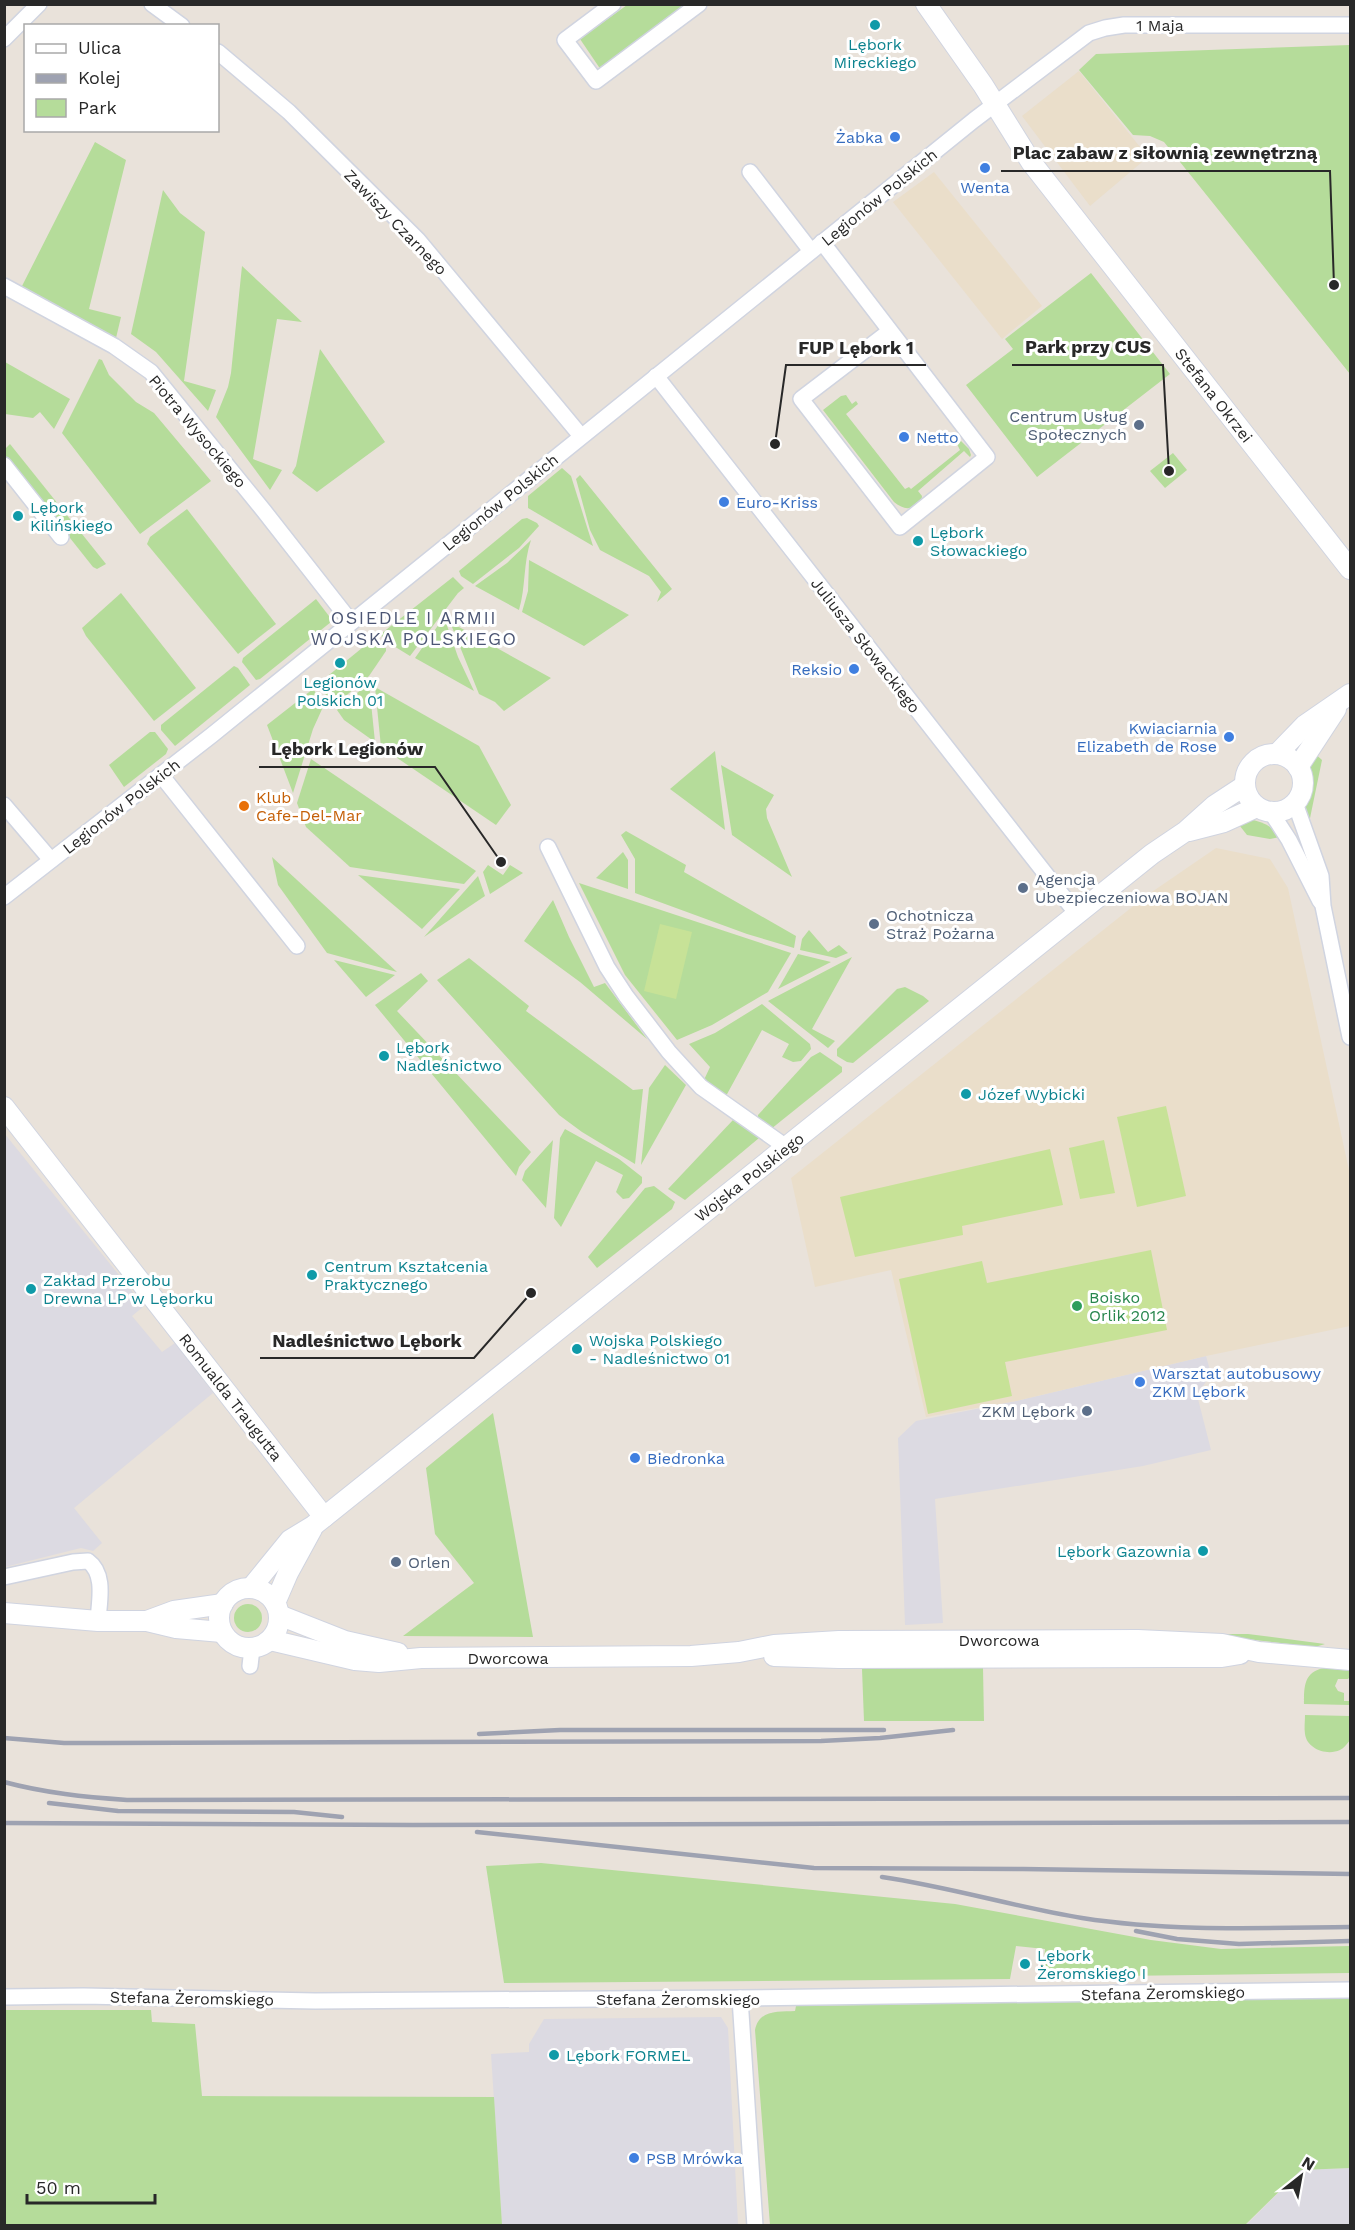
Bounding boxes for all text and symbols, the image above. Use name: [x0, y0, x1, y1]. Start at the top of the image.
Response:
street label: 1 Maja: [1136, 16, 1184, 35]
marker: Lębork Mireckiego: [868, 18, 882, 32]
legend: [24, 24, 219, 132]
place label: Lębork Mireckiego: [833, 35, 917, 72]
text: Ulica: [78, 37, 121, 58]
text: Kolej: [78, 67, 121, 88]
text: Park: [78, 97, 117, 118]
place label: Żabka: [836, 128, 883, 147]
marker: Żabka: [888, 130, 902, 144]
callout: Plac zabaw z siłownią zewnętrzną: [1001, 135, 1330, 171]
text: Plac zabaw z siłownią zewnętrzną: [1013, 142, 1318, 163]
street label: Legionów Polskich: [818, 145, 941, 250]
marker: Wenta: [978, 161, 992, 175]
street label: Zawiszy Czarnego: [340, 166, 451, 279]
place label: Wenta: [960, 178, 1010, 197]
callout: FUP Lębork 1: [786, 329, 926, 365]
callout: Park przy CUS: [1012, 329, 1163, 365]
text: Park przy CUS: [1025, 336, 1151, 357]
text: FUP Lębork 1: [798, 337, 914, 358]
street label: Stefana Okrzei: [1171, 344, 1256, 446]
street label: Piotra Wysockiego: [145, 371, 250, 492]
place label: Centrum Usług Społecznych: [1009, 407, 1127, 444]
marker: Centrum Usług Społecznych: [1132, 418, 1146, 432]
place label: Netto: [916, 428, 959, 447]
marker: Netto: [897, 430, 911, 444]
street label: Legionów Polskich: [439, 450, 562, 555]
place label: Euro-Kriss: [736, 493, 818, 512]
marker: Euro-Kriss: [717, 495, 731, 509]
place label: Lębork Kilińskiego: [30, 498, 113, 535]
marker: Lębork Kilińskiego: [11, 509, 25, 523]
place label: Lębork Słowackiego: [930, 523, 1027, 560]
marker: Lębork Słowackiego: [911, 534, 925, 548]
street label: Juliusza Słowackiego: [807, 574, 924, 717]
district label: OSIEDLE I ARMII WOJSKA POLSKIEGO: [310, 607, 518, 649]
marker: Legionów Polskich 01: [333, 656, 347, 670]
place label: Reksio: [791, 660, 842, 679]
marker: Reksio: [847, 662, 861, 676]
place label: Legionów Polskich 01: [297, 673, 383, 710]
place label: Kwiaciarnia Elizabeth de Rose: [1077, 719, 1217, 756]
marker: Kwiaciarnia Elizabeth de Rose: [1222, 730, 1236, 744]
callout: Lębork Legionów: [259, 731, 435, 767]
text: Lębork Legionów: [271, 738, 424, 759]
street label: Legionów Polskich: [59, 755, 184, 858]
place label: Klub Cafe-Del-Mar: [256, 788, 362, 825]
marker: Klub Cafe-Del-Mar: [237, 799, 251, 813]
place label: Agencja Ubezpieczeniowa BOJAN: [1035, 870, 1228, 907]
marker: Agencja Ubezpieczeniowa BOJAN: [1016, 881, 1030, 895]
place label: Ochotnicza Straż Pożarna: [886, 906, 995, 943]
marker: Ochotnicza Straż Pożarna: [867, 917, 881, 931]
place label: Lębork Nadleśnictwo: [396, 1038, 502, 1075]
marker: Lębork Nadleśnictwo: [377, 1049, 391, 1063]
place label: Józef Wybicki: [978, 1085, 1085, 1104]
marker: Józef Wybicki: [959, 1087, 973, 1101]
street label: Wojska Polskiego: [691, 1129, 808, 1226]
place label: Centrum Kształcenia Praktycznego: [324, 1257, 488, 1294]
marker: Centrum Kształcenia Praktycznego: [305, 1268, 319, 1282]
place label: Zakład Przerobu Drewna LP w Lęborku: [43, 1271, 213, 1308]
marker: Zakład Przerobu Drewna LP w Lęborku: [24, 1282, 38, 1296]
place label: Boisko Orlik 2012: [1089, 1288, 1166, 1325]
marker: Boisko Orlik 2012: [1070, 1299, 1084, 1313]
callout: Nadleśnictwo Lębork: [260, 1322, 474, 1358]
street label: Romualda Traugutta: [175, 1330, 286, 1465]
text: Nadleśnictwo Lębork: [272, 1330, 462, 1351]
place label: Wojska Polskiego - Nadleśnictwo 01: [589, 1331, 730, 1368]
marker: Wojska Polskiego - Nadleśnictwo 01: [570, 1342, 584, 1356]
place label: Warsztat autobusowy ZKM Lębork: [1152, 1364, 1322, 1401]
marker: Warsztat autobusowy ZKM Lębork: [1133, 1375, 1147, 1389]
place label: ZKM Lębork: [982, 1402, 1075, 1421]
marker: ZKM Lębork: [1080, 1404, 1094, 1418]
place label: Biedronka: [647, 1449, 725, 1468]
marker: Biedronka: [628, 1451, 642, 1465]
place label: Lębork Gazownia: [1057, 1542, 1191, 1561]
marker: Lębork Gazownia: [1196, 1544, 1210, 1558]
place label: Orlen: [408, 1553, 450, 1572]
marker: Orlen: [389, 1555, 403, 1569]
street label: Dworcowa: [959, 1631, 1039, 1650]
street label: Dworcowa: [468, 1649, 548, 1668]
place label: Lębork Żeromskiego I: [1037, 1946, 1146, 1983]
marker: Lębork Żeromskiego I: [1018, 1957, 1032, 1971]
street label: Stefana Żeromskiego: [1081, 1983, 1245, 2004]
street label: Stefana Żeromskiego: [110, 1988, 274, 2009]
street label: Stefana Żeromskiego: [596, 1990, 760, 2009]
place label: Lębork FORMEL: [566, 2046, 691, 2065]
marker: Lębork FORMEL: [547, 2048, 561, 2062]
north arrow: [1271, 2146, 1331, 2206]
place label: PSB Mrówka: [646, 2149, 742, 2168]
marker: PSB Mrówka: [627, 2151, 641, 2165]
text: N: [1298, 2152, 1318, 2175]
scale bar: [27, 2167, 154, 2205]
text: 50 m: [36, 2177, 81, 2198]

